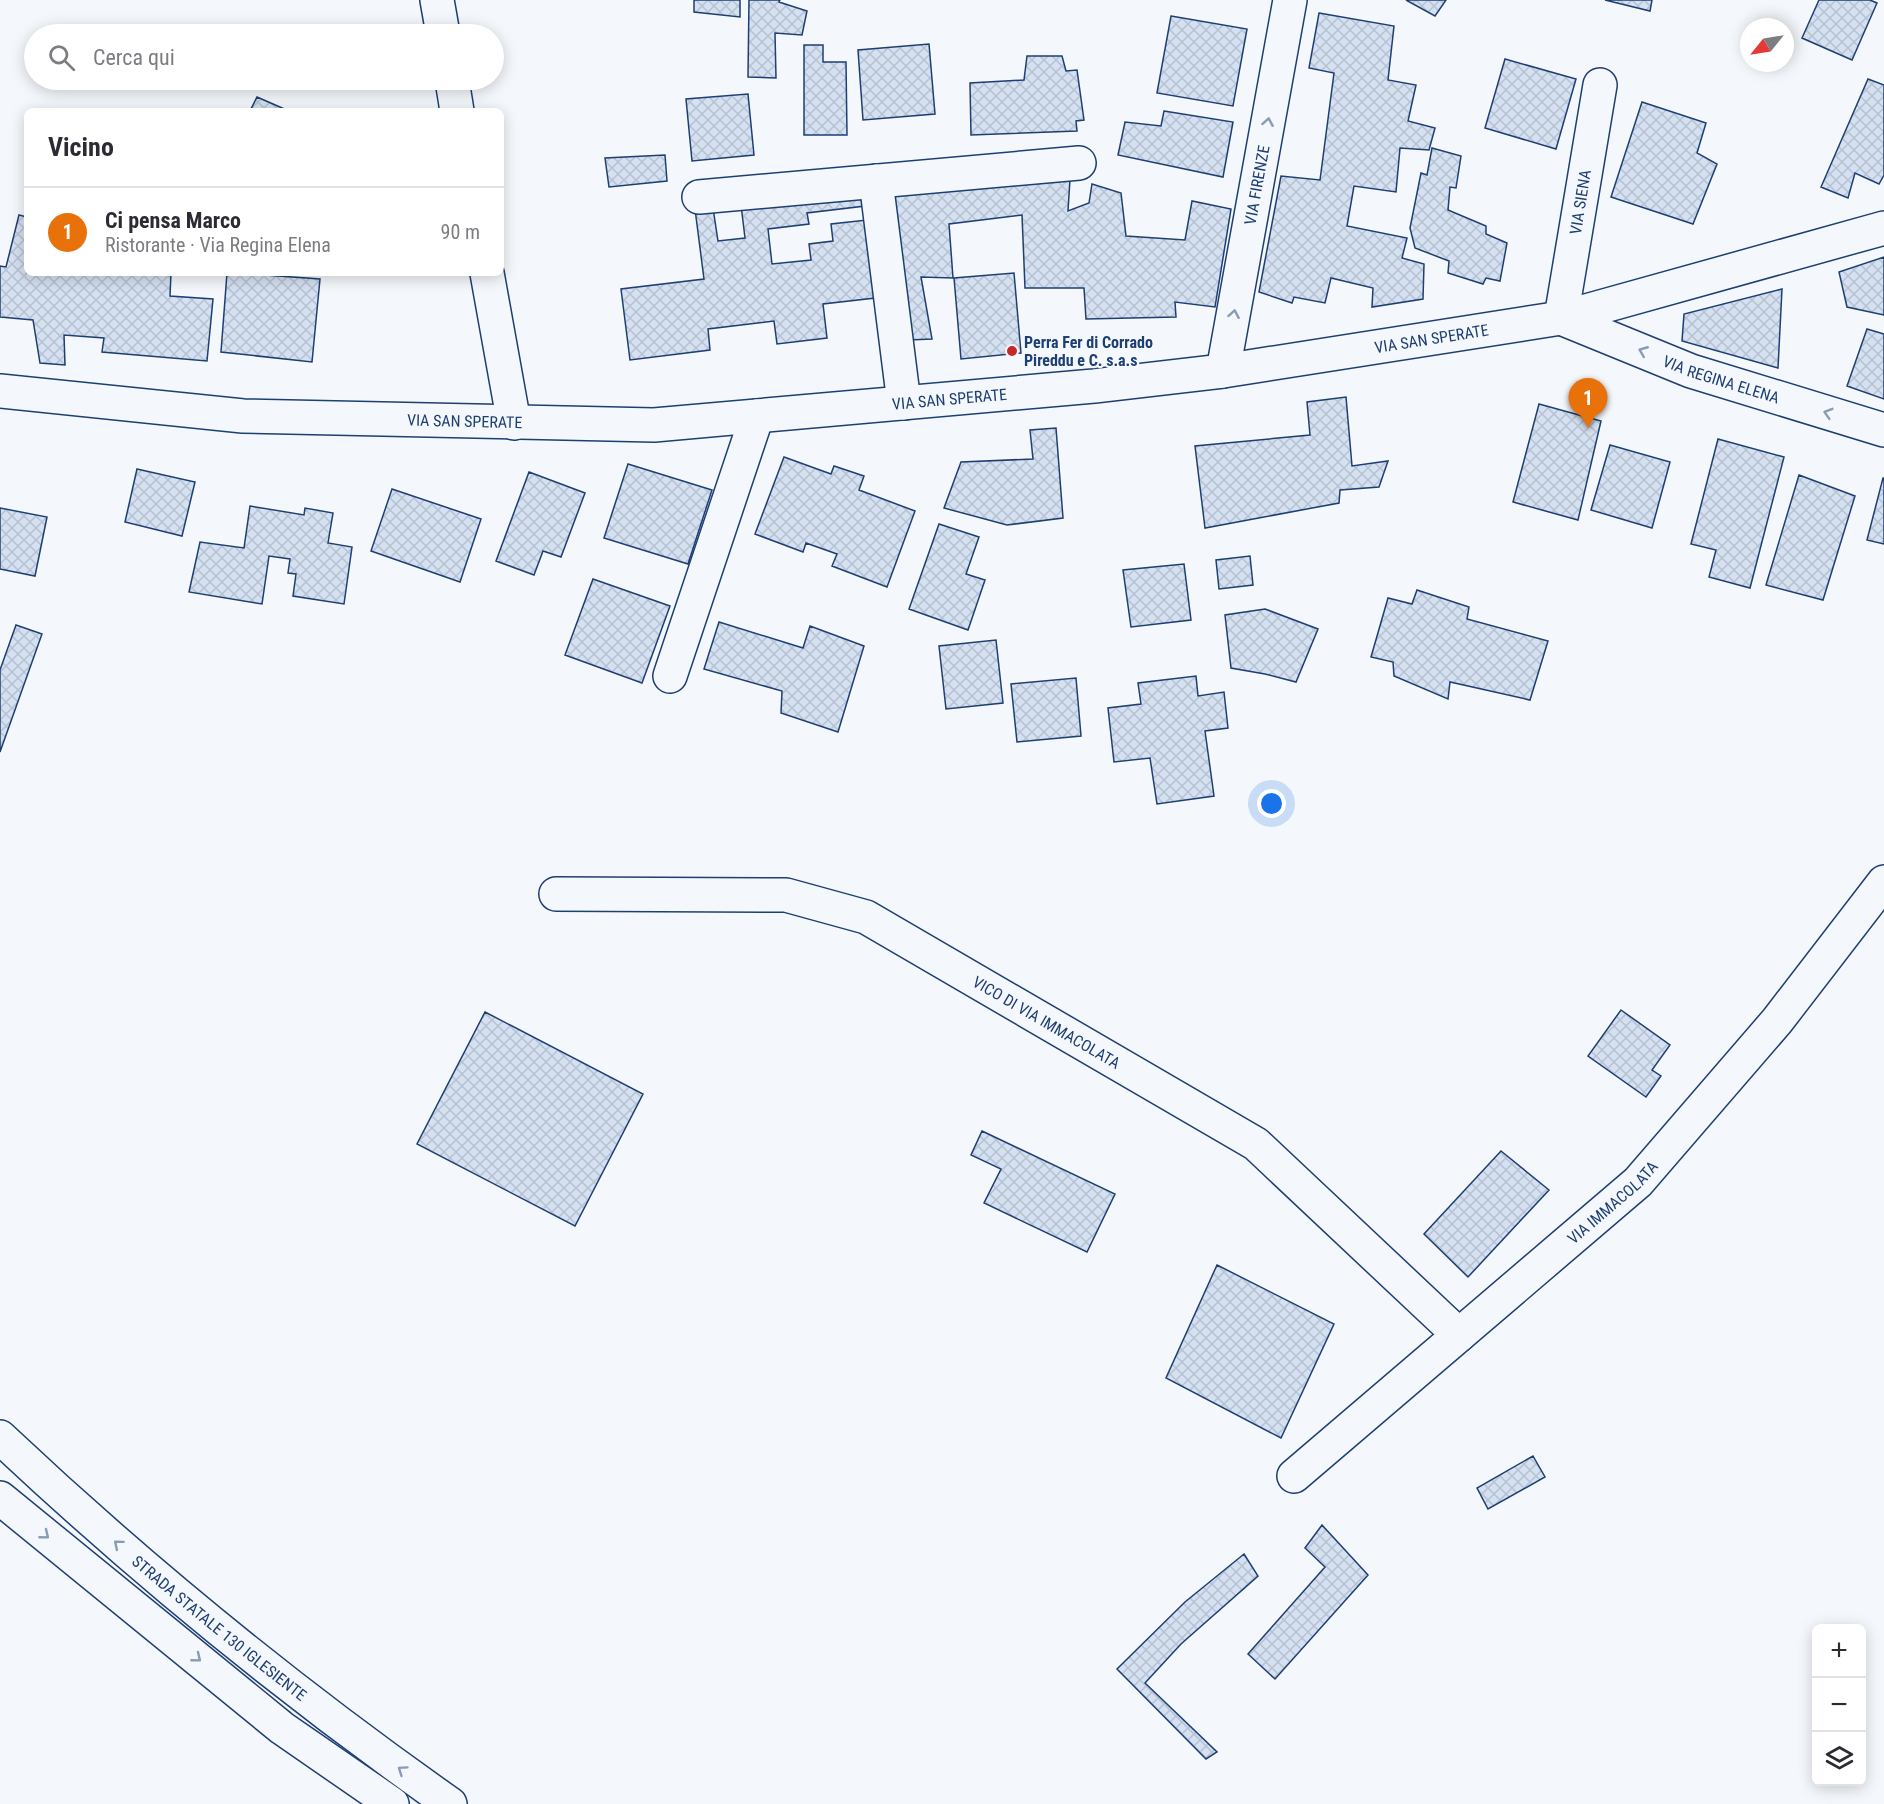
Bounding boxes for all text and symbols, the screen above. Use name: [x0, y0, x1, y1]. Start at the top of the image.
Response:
north arrow: [1740, 18, 1794, 72]
search box: [24, 24, 504, 90]
icon: search: [45, 41, 78, 74]
text: Cerca qui: [93, 45, 175, 70]
one-way arrow: [1262, 117, 1274, 127]
text: Vicino: [48, 132, 114, 162]
street label: VIA FIRENZE: [1241, 144, 1274, 226]
street label: VIA SIENA: [1566, 168, 1595, 236]
text: Ci pensa Marco: [105, 208, 241, 233]
text: 1: [62, 220, 73, 244]
text: 90 m: [441, 220, 480, 244]
text: Ristorante · Via Regina Elena: [105, 233, 331, 257]
one-way arrow: [1227, 309, 1240, 319]
street label: VIA SAN SPERATE: [1373, 320, 1490, 357]
place label: Perra Fer di Corrado Pireddu e C. s.a.s: [1024, 333, 1153, 370]
marker: Perra Fer di Corrado Pireddu e C. s.a.s: [1005, 344, 1019, 358]
one-way arrow: [1638, 346, 1649, 358]
street label: VIA REGINA ELENA: [1660, 352, 1782, 408]
pin: 1: [1568, 378, 1608, 428]
street label: VIA SAN SPERATE: [891, 385, 1008, 414]
one-way arrow: [1823, 408, 1834, 420]
street label: VIA SAN SPERATE: [407, 411, 523, 432]
your location: [1257, 789, 1286, 818]
street label: VICO DI VIA IMMACOLATA: [969, 972, 1123, 1073]
street label: VIA IMMACOLATA: [1564, 1157, 1662, 1248]
one-way arrow: [39, 1528, 50, 1539]
one-way arrow: [114, 1541, 125, 1552]
street label: STRADA STATALE 130 IGLESIENTE: [128, 1552, 310, 1705]
map controls: [1812, 1624, 1866, 1786]
button: +: [1812, 1624, 1866, 1678]
one-way arrow: [190, 1651, 201, 1662]
button: −: [1812, 1678, 1866, 1732]
button: layers: [1812, 1732, 1866, 1786]
one-way arrow: [397, 1766, 408, 1777]

